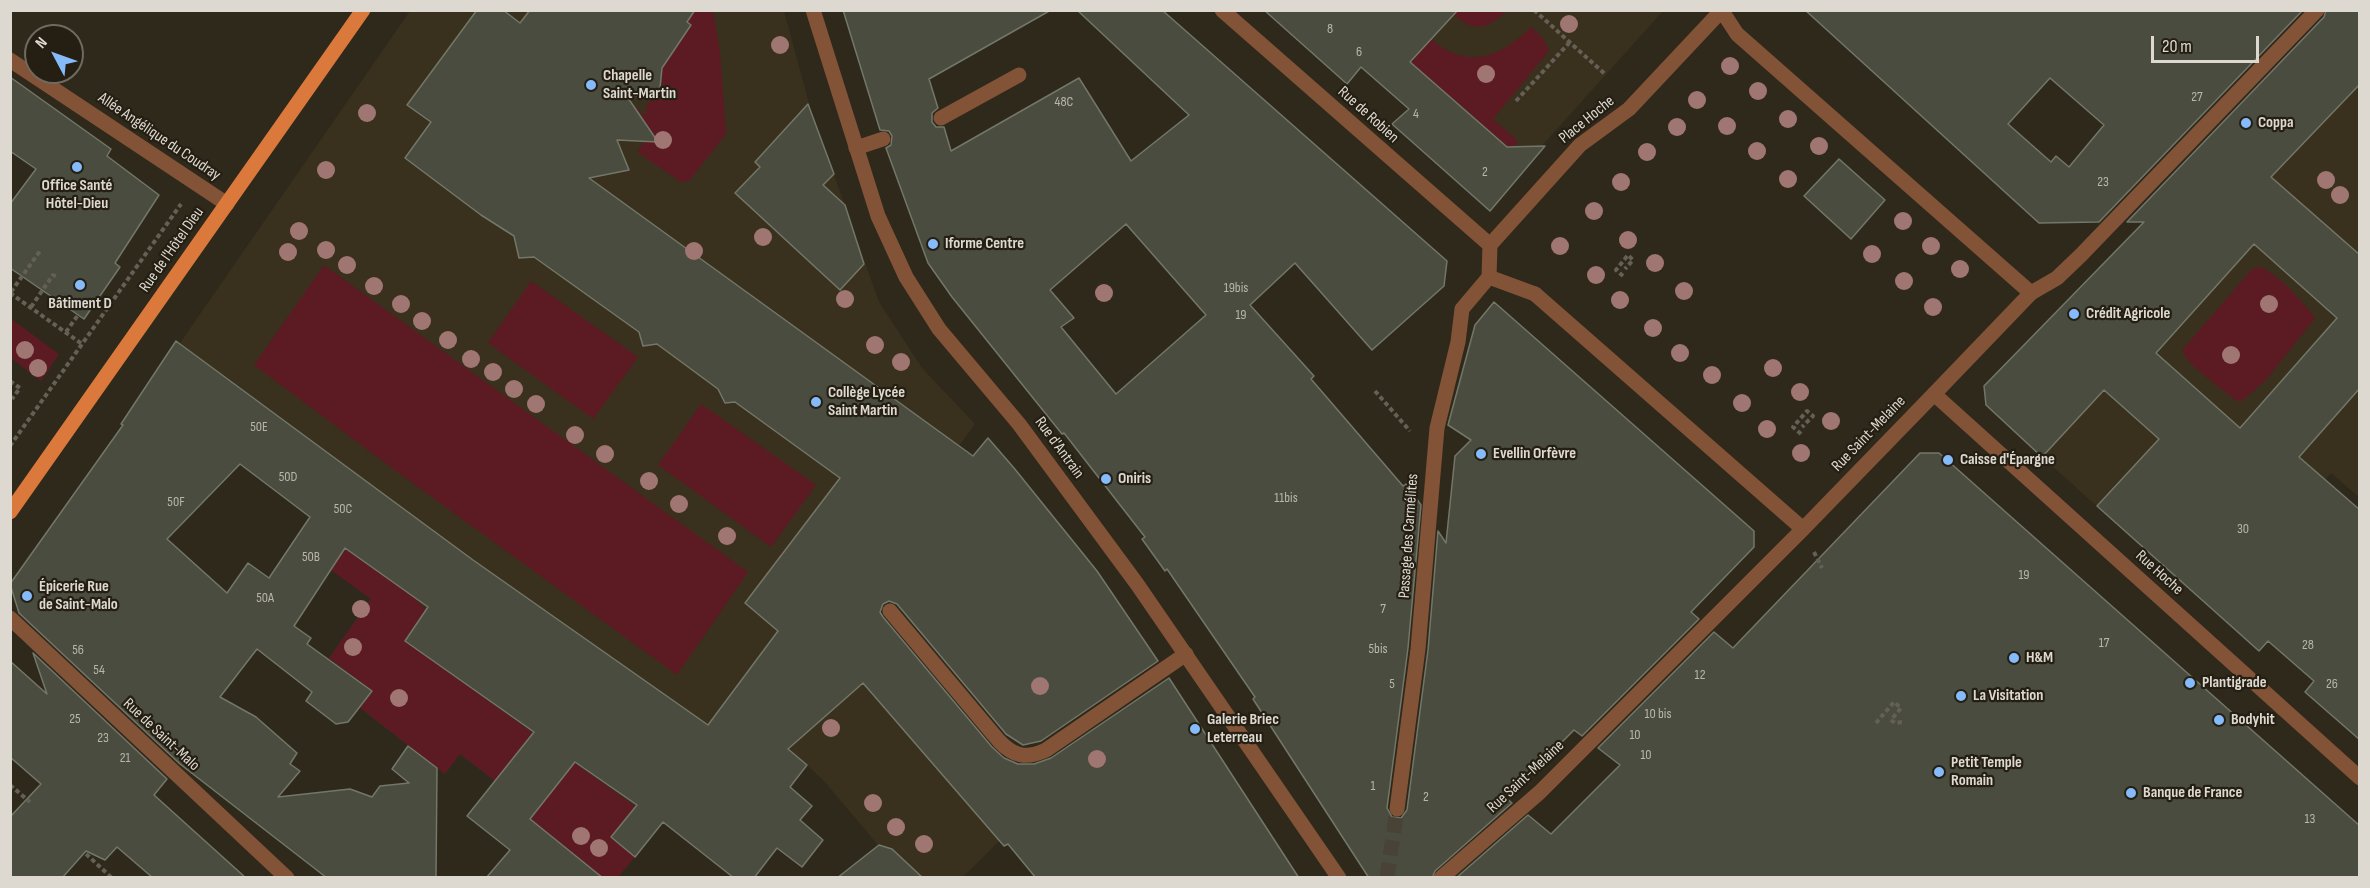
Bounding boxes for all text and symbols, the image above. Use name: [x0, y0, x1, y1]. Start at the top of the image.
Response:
house number: 8: [1327, 21, 1333, 37]
north arrow: [24, 24, 84, 84]
scale bar: [2154, 24, 2262, 62]
text: N: [32, 34, 52, 53]
text: 20 m: [2162, 36, 2192, 57]
house number: 6: [1356, 44, 1362, 60]
place label: Chapelle Saint-Martin: [603, 66, 676, 104]
marker: Chapelle Saint-Martin: [584, 78, 598, 92]
street label: Rue de Robien: [1334, 83, 1402, 147]
street label: Allée Angélique du Coudray: [94, 89, 224, 185]
house number: 27: [2191, 89, 2203, 105]
street label: Place Hoche: [1555, 92, 1619, 148]
house number: 48C: [1055, 94, 1073, 110]
house number: 4: [1413, 106, 1419, 122]
place label: Coppa: [2258, 113, 2293, 133]
marker: Coppa: [2239, 116, 2253, 130]
marker: Office Santé Hôtel-Dieu: [70, 160, 84, 174]
house number: 2: [1482, 164, 1488, 180]
house number: 23: [2097, 174, 2109, 190]
place label: Office Santé Hôtel-Dieu: [42, 176, 112, 214]
street label: Rue de l'Hôtel Dieu: [136, 204, 208, 296]
place label: Iforme Centre: [945, 234, 1024, 254]
marker: Iforme Centre: [926, 237, 940, 251]
marker: Bâtiment D: [73, 278, 87, 292]
house number: 19bis: [1224, 280, 1248, 296]
place label: Bâtiment D: [48, 294, 112, 314]
place label: Crédit Agricole: [2086, 304, 2170, 324]
house number: 19: [1235, 307, 1247, 323]
marker: Crédit Agricole: [2067, 307, 2081, 321]
place label: Collège Lycée Saint Martin: [828, 383, 905, 421]
street label: Rue Saint-Melaine: [1828, 392, 1910, 476]
marker: Collège Lycée Saint Martin: [809, 395, 823, 409]
street label: Rue d'Antrain: [1030, 413, 1088, 483]
house number: 50E: [250, 419, 268, 435]
place label: Evellin Orfèvre: [1493, 444, 1576, 464]
marker: Evellin Orfèvre: [1474, 447, 1488, 461]
place label: Caisse d'Épargne: [1960, 450, 2055, 470]
marker: Caisse d'Épargne: [1941, 453, 1955, 467]
house number: 50D: [279, 469, 297, 485]
place label: Oniris: [1118, 469, 1151, 489]
marker: Oniris: [1099, 472, 1113, 486]
street label: Passage des Carmélites: [1395, 473, 1423, 599]
house number: 11bis: [1274, 490, 1298, 506]
house number: 50F: [167, 494, 185, 510]
house number: 50C: [334, 501, 352, 517]
house number: 30: [2237, 521, 2249, 537]
street label: Rue Hoche: [2131, 547, 2187, 599]
house number: 50B: [302, 549, 320, 565]
house number: 19: [2018, 567, 2030, 583]
place label: Épicerie Rue de Saint-Malo: [39, 577, 118, 615]
marker: Épicerie Rue de Saint-Malo: [20, 589, 34, 603]
house number: 50A: [256, 590, 274, 606]
house number: 7: [1380, 601, 1386, 617]
house number: 17: [2099, 635, 2109, 651]
house number: 28: [2302, 637, 2314, 653]
house number: 5bis: [1368, 641, 1388, 657]
house number: 56: [72, 642, 84, 658]
place label: H&M: [2026, 648, 2053, 668]
marker: H&M: [2007, 651, 2021, 665]
house number: 54: [93, 662, 105, 678]
house number: 12: [1695, 667, 1705, 683]
place label: Plantigrade: [2202, 673, 2267, 693]
house number: 5: [1389, 676, 1395, 692]
marker: Plantigrade: [2183, 676, 2197, 690]
house number: 26: [2326, 676, 2338, 692]
place label: La Visitation: [1973, 686, 2043, 706]
marker: La Visitation: [1954, 689, 1968, 703]
street label: Rue de Saint-Malo: [119, 695, 203, 775]
house number: 10 bis: [1645, 706, 1671, 722]
place label: Galerie Briec Leterreau: [1207, 710, 1279, 748]
place label: Bodyhit: [2231, 710, 2275, 730]
house number: 25: [69, 711, 81, 727]
marker: Bodyhit: [2212, 713, 2226, 727]
marker: Galerie Briec Leterreau: [1188, 722, 1202, 736]
house number: 10: [1629, 727, 1641, 743]
house number: 23: [97, 730, 109, 746]
street label: Rue Saint-Melaine: [1484, 737, 1568, 817]
house number: 10: [1640, 747, 1652, 763]
house number: 21: [120, 750, 130, 766]
place label: Petit Temple Romain: [1951, 753, 2022, 791]
marker: Petit Temple Romain: [1932, 765, 1946, 779]
house number: 1: [1371, 778, 1375, 794]
place label: Banque de France: [2143, 783, 2242, 803]
marker: Banque de France: [2124, 786, 2138, 800]
house number: 2: [1423, 789, 1429, 805]
house number: 13: [2305, 811, 2315, 827]

